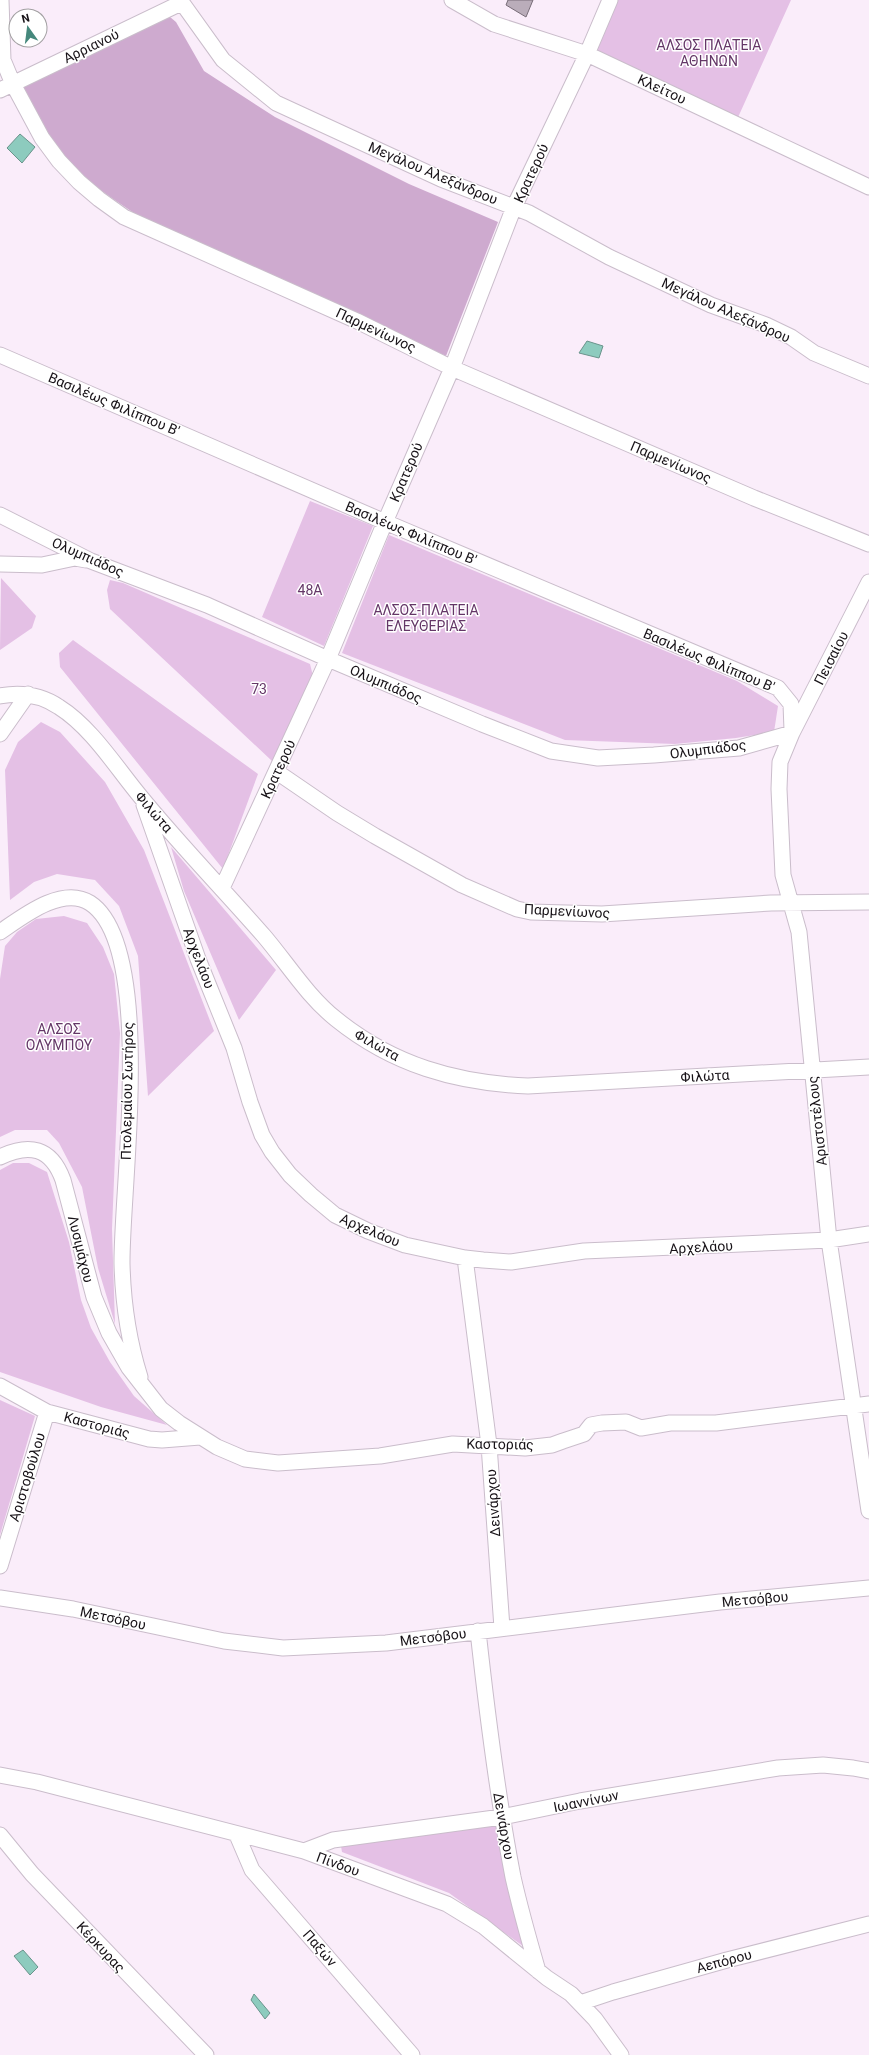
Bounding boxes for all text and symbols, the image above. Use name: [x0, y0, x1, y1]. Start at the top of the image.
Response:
north arrow: [8, 8, 48, 48]
text: N: [20, 11, 31, 26]
street label: Αρριανού: [61, 26, 121, 66]
park label: ΑΛΣΟΣ ΠΛΑΤΕΙΑ ΑΘΗΝΩΝ: [657, 37, 761, 69]
street label: Κλείτου: [635, 71, 689, 107]
street label: Μεγάλου Αλεξάνδρου: [366, 139, 500, 207]
street label: Κρατερού: [510, 141, 552, 205]
street label: Μεγάλου Αλεξάνδρου: [659, 274, 793, 346]
street label: Παρμενίωνος: [334, 305, 418, 355]
street label: Βασιλέως Φιλίππου Β': [46, 369, 182, 439]
street label: Παρμενίωνος: [628, 438, 714, 486]
street label: Κρατερού: [386, 440, 426, 504]
street label: Βασιλέως Φιλίππου Β': [343, 498, 479, 568]
street label: Ολυμπιάδος: [50, 534, 126, 580]
park label: 48Α: [298, 582, 322, 598]
park label: ΑΛΣΟΣ-ΠΛΑΤΕΙΑ ΕΛΕΥΘΕΡΙΑΣ: [373, 602, 479, 634]
street label: Βασιλέως Φιλίππου Β': [641, 625, 777, 695]
street label: Πεισαίου: [811, 629, 851, 687]
street label: Ολυμπιάδος: [347, 662, 425, 706]
park label: 73: [251, 681, 267, 697]
street label: Ολυμπιάδος: [669, 736, 747, 762]
street label: Κρατερού: [257, 737, 299, 801]
street label: Φιλώτα: [132, 788, 176, 836]
street label: Παρμενίωνος: [523, 901, 611, 921]
street label: Αρχελάου: [180, 925, 218, 991]
park label: ΑΛΣΟΣ ΟΛΥΜΠΟΥ: [26, 1021, 93, 1053]
street label: Πτολεμαίου Σωτήρος: [118, 1022, 136, 1160]
street label: Φιλώτα: [352, 1026, 402, 1064]
street label: Φιλώτα: [680, 1067, 730, 1085]
street label: Αριστοτέλους: [804, 1075, 830, 1167]
street label: Αρχελάου: [338, 1210, 402, 1250]
street label: Λυσιμάχου: [65, 1214, 97, 1284]
street label: Αρχελάου: [669, 1237, 733, 1257]
street label: Καστοριάς: [62, 1409, 132, 1441]
street label: Αριστοβούλου: [6, 1431, 48, 1523]
street label: Καστοριάς: [466, 1435, 534, 1453]
street label: Δεινάρχου: [483, 1469, 503, 1537]
street label: Μετσόβου: [721, 1588, 789, 1610]
street label: Μετσόβου: [79, 1603, 147, 1633]
street label: Μετσόβου: [399, 1625, 467, 1649]
street label: Ιωαννίνων: [552, 1787, 620, 1815]
street label: Δεινάρχου: [490, 1791, 518, 1861]
street label: Πίνδου: [314, 1849, 362, 1879]
street label: Κέρκυρας: [74, 1918, 128, 1976]
street label: Παξών: [300, 1926, 340, 1970]
street label: Αεπόρου: [695, 1946, 753, 1976]

